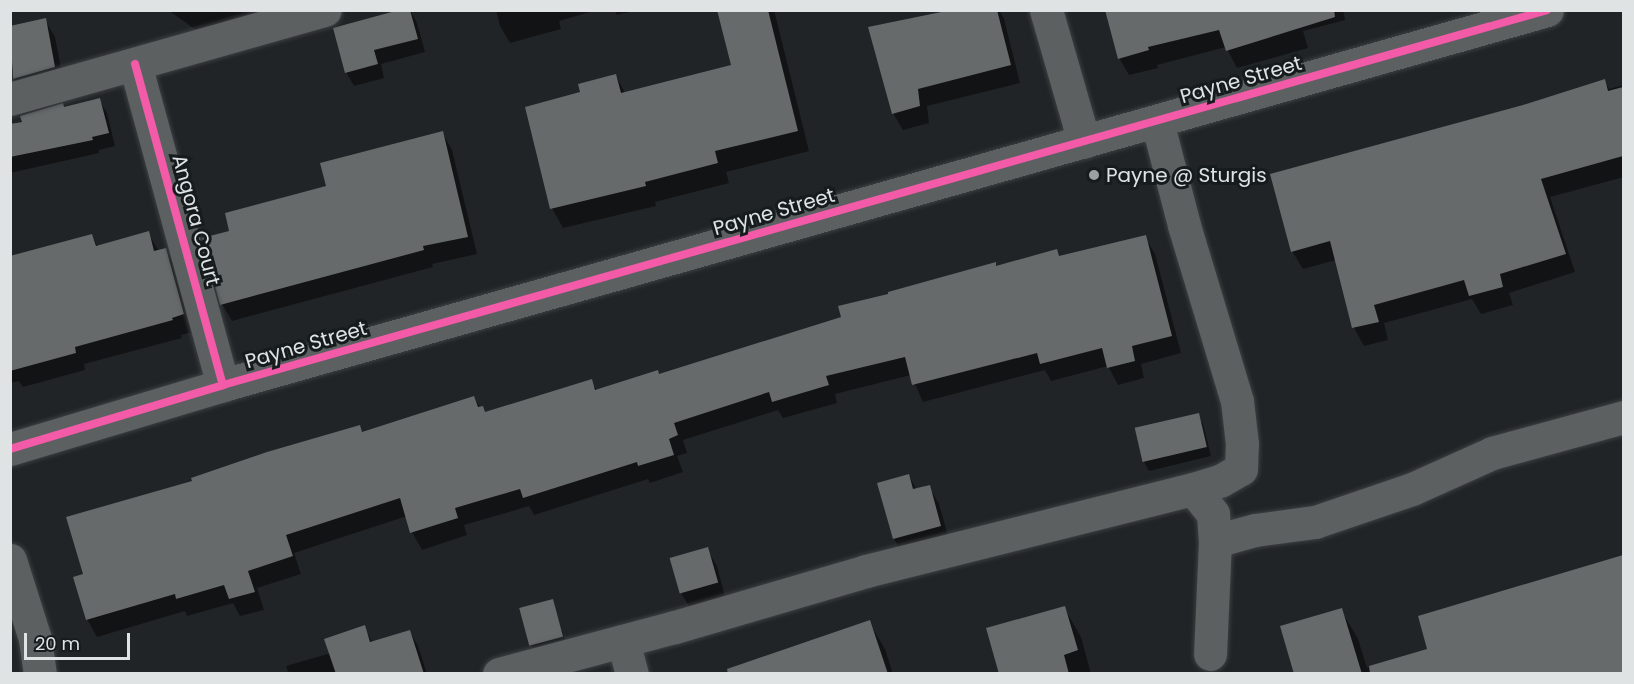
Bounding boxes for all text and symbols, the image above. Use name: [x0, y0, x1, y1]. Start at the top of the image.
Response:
street label: Payne Street: [1177, 51, 1305, 109]
street label: Angora Court: [167, 152, 225, 288]
place label: Payne @ Sturgis: [1106, 163, 1267, 187]
marker: Payne @ Sturgis: [1087, 168, 1101, 182]
street label: Payne Street: [710, 183, 838, 241]
street label: Payne Street: [242, 316, 370, 374]
scale bar: [27, 621, 134, 659]
text: 20 m: [35, 631, 80, 656]

